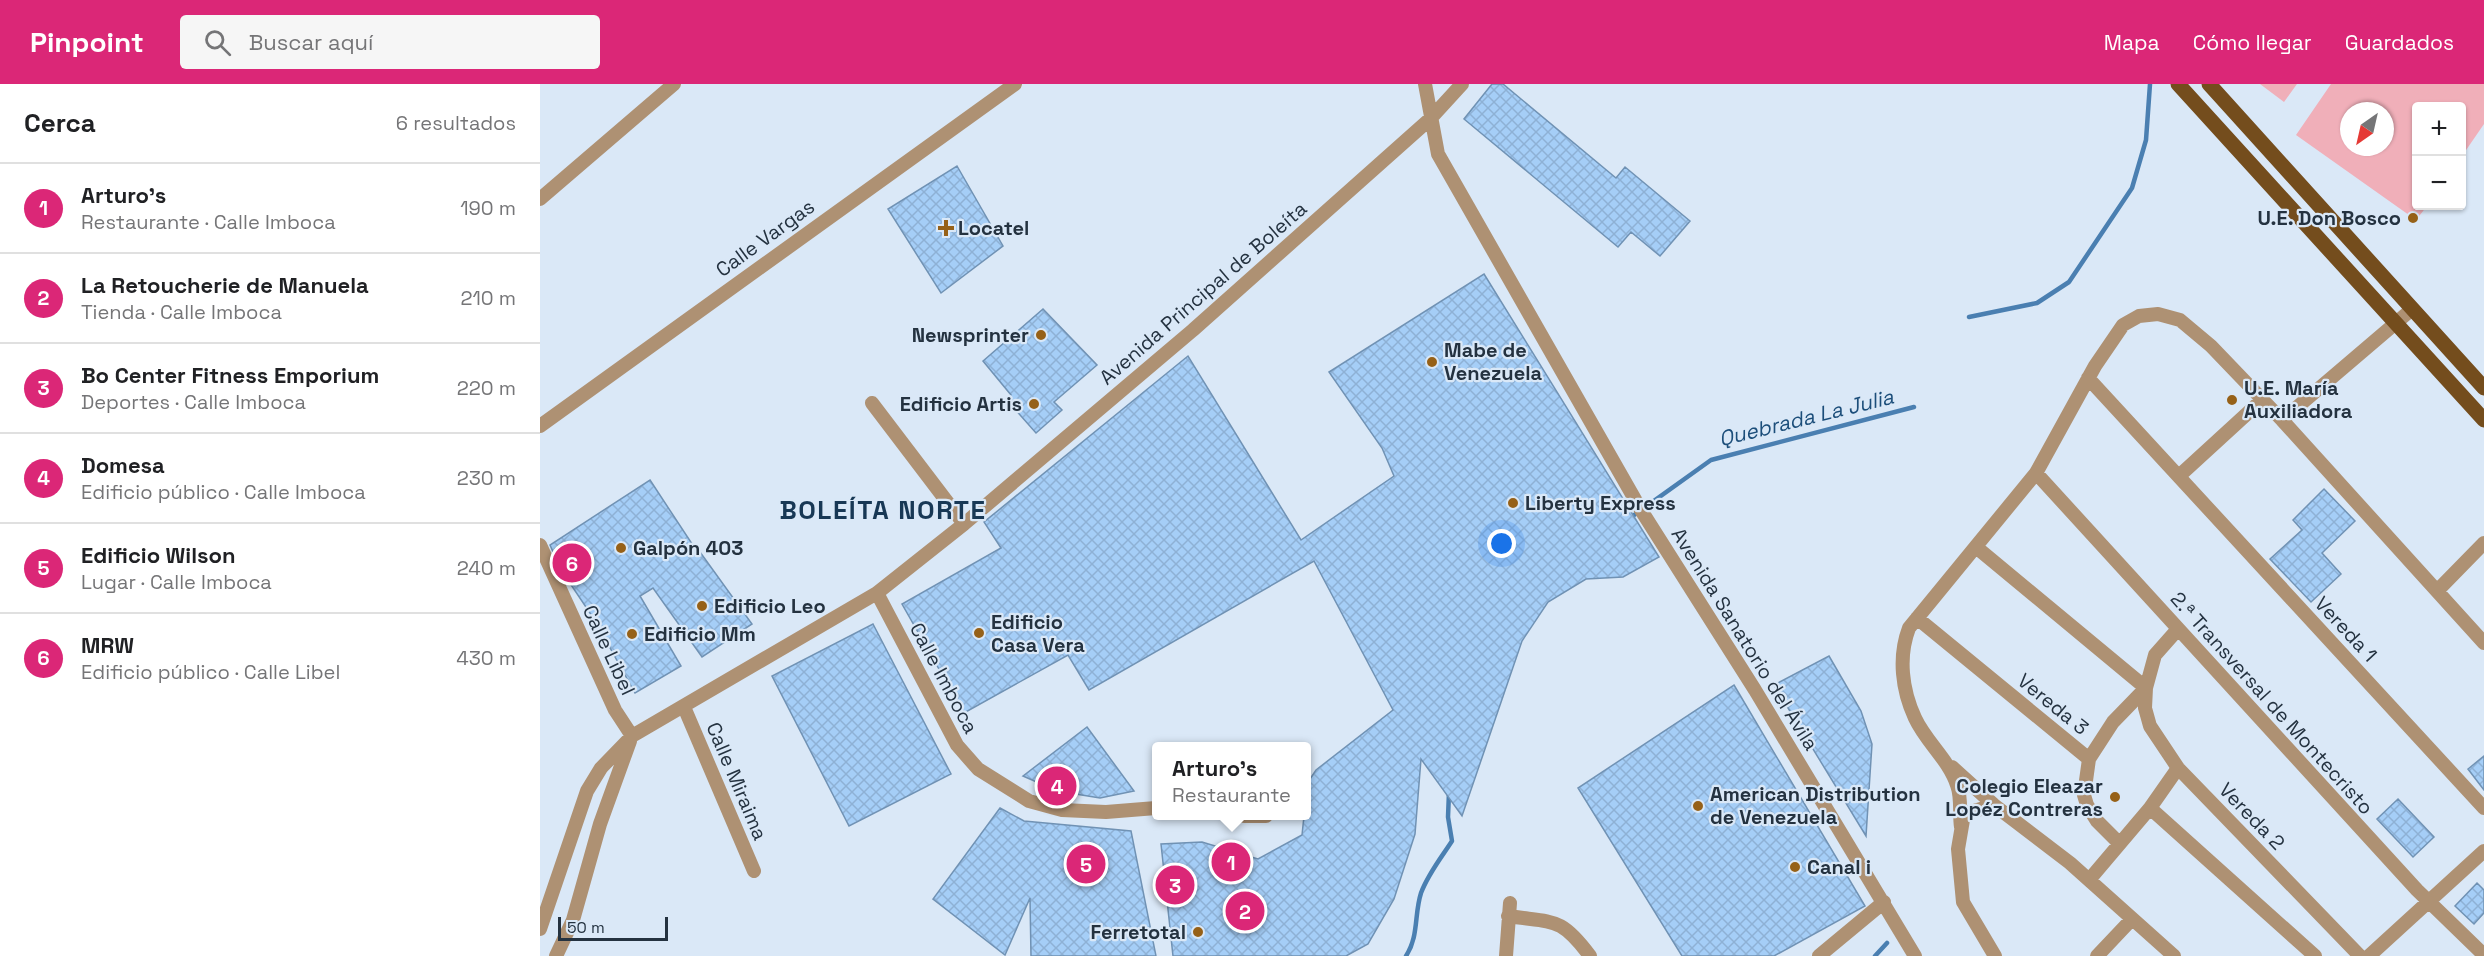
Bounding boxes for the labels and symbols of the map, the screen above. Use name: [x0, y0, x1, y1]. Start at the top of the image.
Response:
north arrow: [2340, 102, 2394, 156]
street label: Calle Vargas: [710, 193, 820, 283]
street label: Avenida Principal de Boleíta: [1094, 196, 1312, 390]
place label: U.E. Don Bosco: [2257, 205, 2401, 231]
marker: U.E. Don Bosco: [2406, 211, 2420, 225]
place label: Locatel: [958, 215, 1029, 241]
marker: Locatel: [939, 221, 953, 235]
place label: Newsprinter: [912, 322, 1029, 348]
marker: Newsprinter: [1034, 328, 1048, 342]
place label: Mabe de Venezuela: [1444, 337, 1543, 386]
marker: Mabe de Venezuela: [1425, 355, 1439, 369]
place label: U.E. María Auxiliadora: [2244, 375, 2353, 424]
water label: Quebrada La Julia: [1716, 383, 1897, 452]
place label: Edificio Artis: [900, 391, 1022, 417]
marker: U.E. María Auxiliadora: [2225, 393, 2239, 407]
marker: Edificio Artis: [1027, 397, 1041, 411]
place label: Liberty Express: [1525, 490, 1676, 516]
district label: BOLEÍTA NORTE: [780, 493, 986, 527]
marker: Liberty Express: [1506, 496, 1520, 510]
street label: Avenida Sanatorio del Ávila: [1666, 523, 1824, 755]
your location: [1487, 529, 1516, 558]
place label: Galpón 403: [633, 535, 743, 561]
pin: 6: [552, 540, 591, 586]
marker: Galpón 403: [614, 541, 628, 555]
street label: 2.ª Transversal de Montecristo: [2165, 586, 2379, 820]
street label: Vereda 1: [2309, 591, 2383, 667]
place label: Edificio Leo: [714, 593, 826, 619]
marker: Edificio Leo: [695, 599, 709, 613]
street label: Calle Libel: [577, 601, 641, 699]
place label: Edificio Casa Vera: [991, 609, 1085, 658]
street label: Calle Imboca: [904, 618, 984, 738]
place label: Edificio Mm: [644, 621, 756, 647]
marker: Edificio Casa Vera: [972, 626, 986, 640]
marker: Edificio Mm: [625, 627, 639, 641]
street label: Vereda 3: [2012, 667, 2094, 741]
street label: Calle Miraima: [700, 718, 774, 844]
pin: 4: [1038, 764, 1076, 808]
place label: Colegio Eleazar Lopéz Contreras: [1945, 773, 2103, 822]
street label: Vereda 2: [2213, 777, 2291, 855]
place label: American Distribution de Venezuela: [1710, 781, 1921, 830]
marker: Colegio Eleazar Lopéz Contreras: [2108, 790, 2122, 804]
marker: American Distribution de Venezuela: [1691, 799, 1705, 813]
pin: 1: [1212, 840, 1250, 884]
pin: 5: [1066, 842, 1106, 886]
place label: Canal i: [1807, 854, 1871, 880]
marker: Canal i: [1788, 860, 1802, 874]
pin: 3: [1156, 862, 1194, 908]
pin: 2: [1226, 888, 1264, 934]
scale bar: [558, 914, 668, 942]
place label: Ferretotal: [1090, 919, 1186, 945]
marker: Ferretotal: [1191, 925, 1205, 939]

